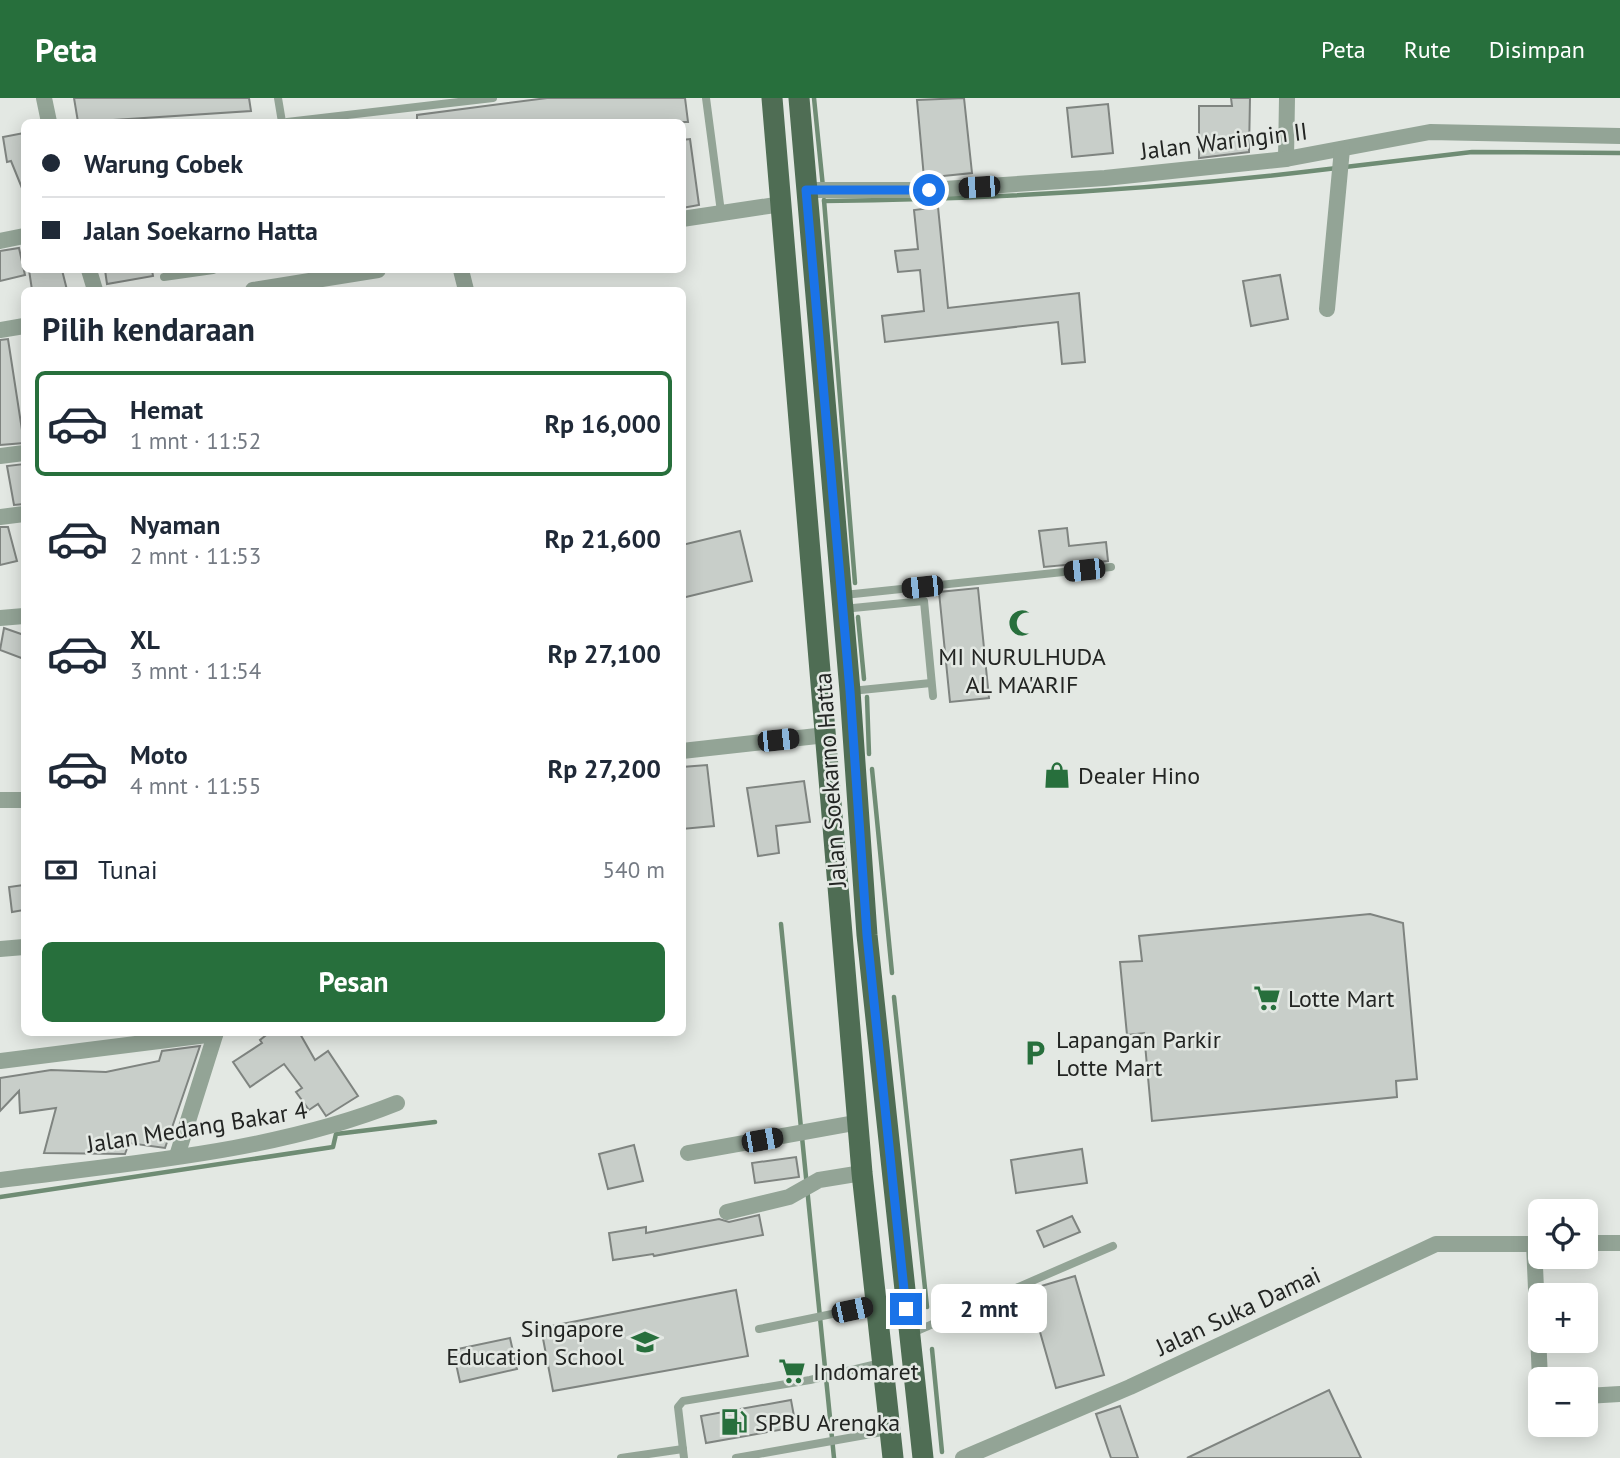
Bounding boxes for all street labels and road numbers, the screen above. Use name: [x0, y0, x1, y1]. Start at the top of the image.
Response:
street label: Jalan Waringin II: [1138, 115, 1309, 167]
street label: Jalan Soekarno Hatta: [807, 672, 853, 889]
street label: Jalan Medang Bakar 4: [84, 1094, 309, 1160]
street label: Jalan Suka Damai: [1150, 1259, 1325, 1363]

